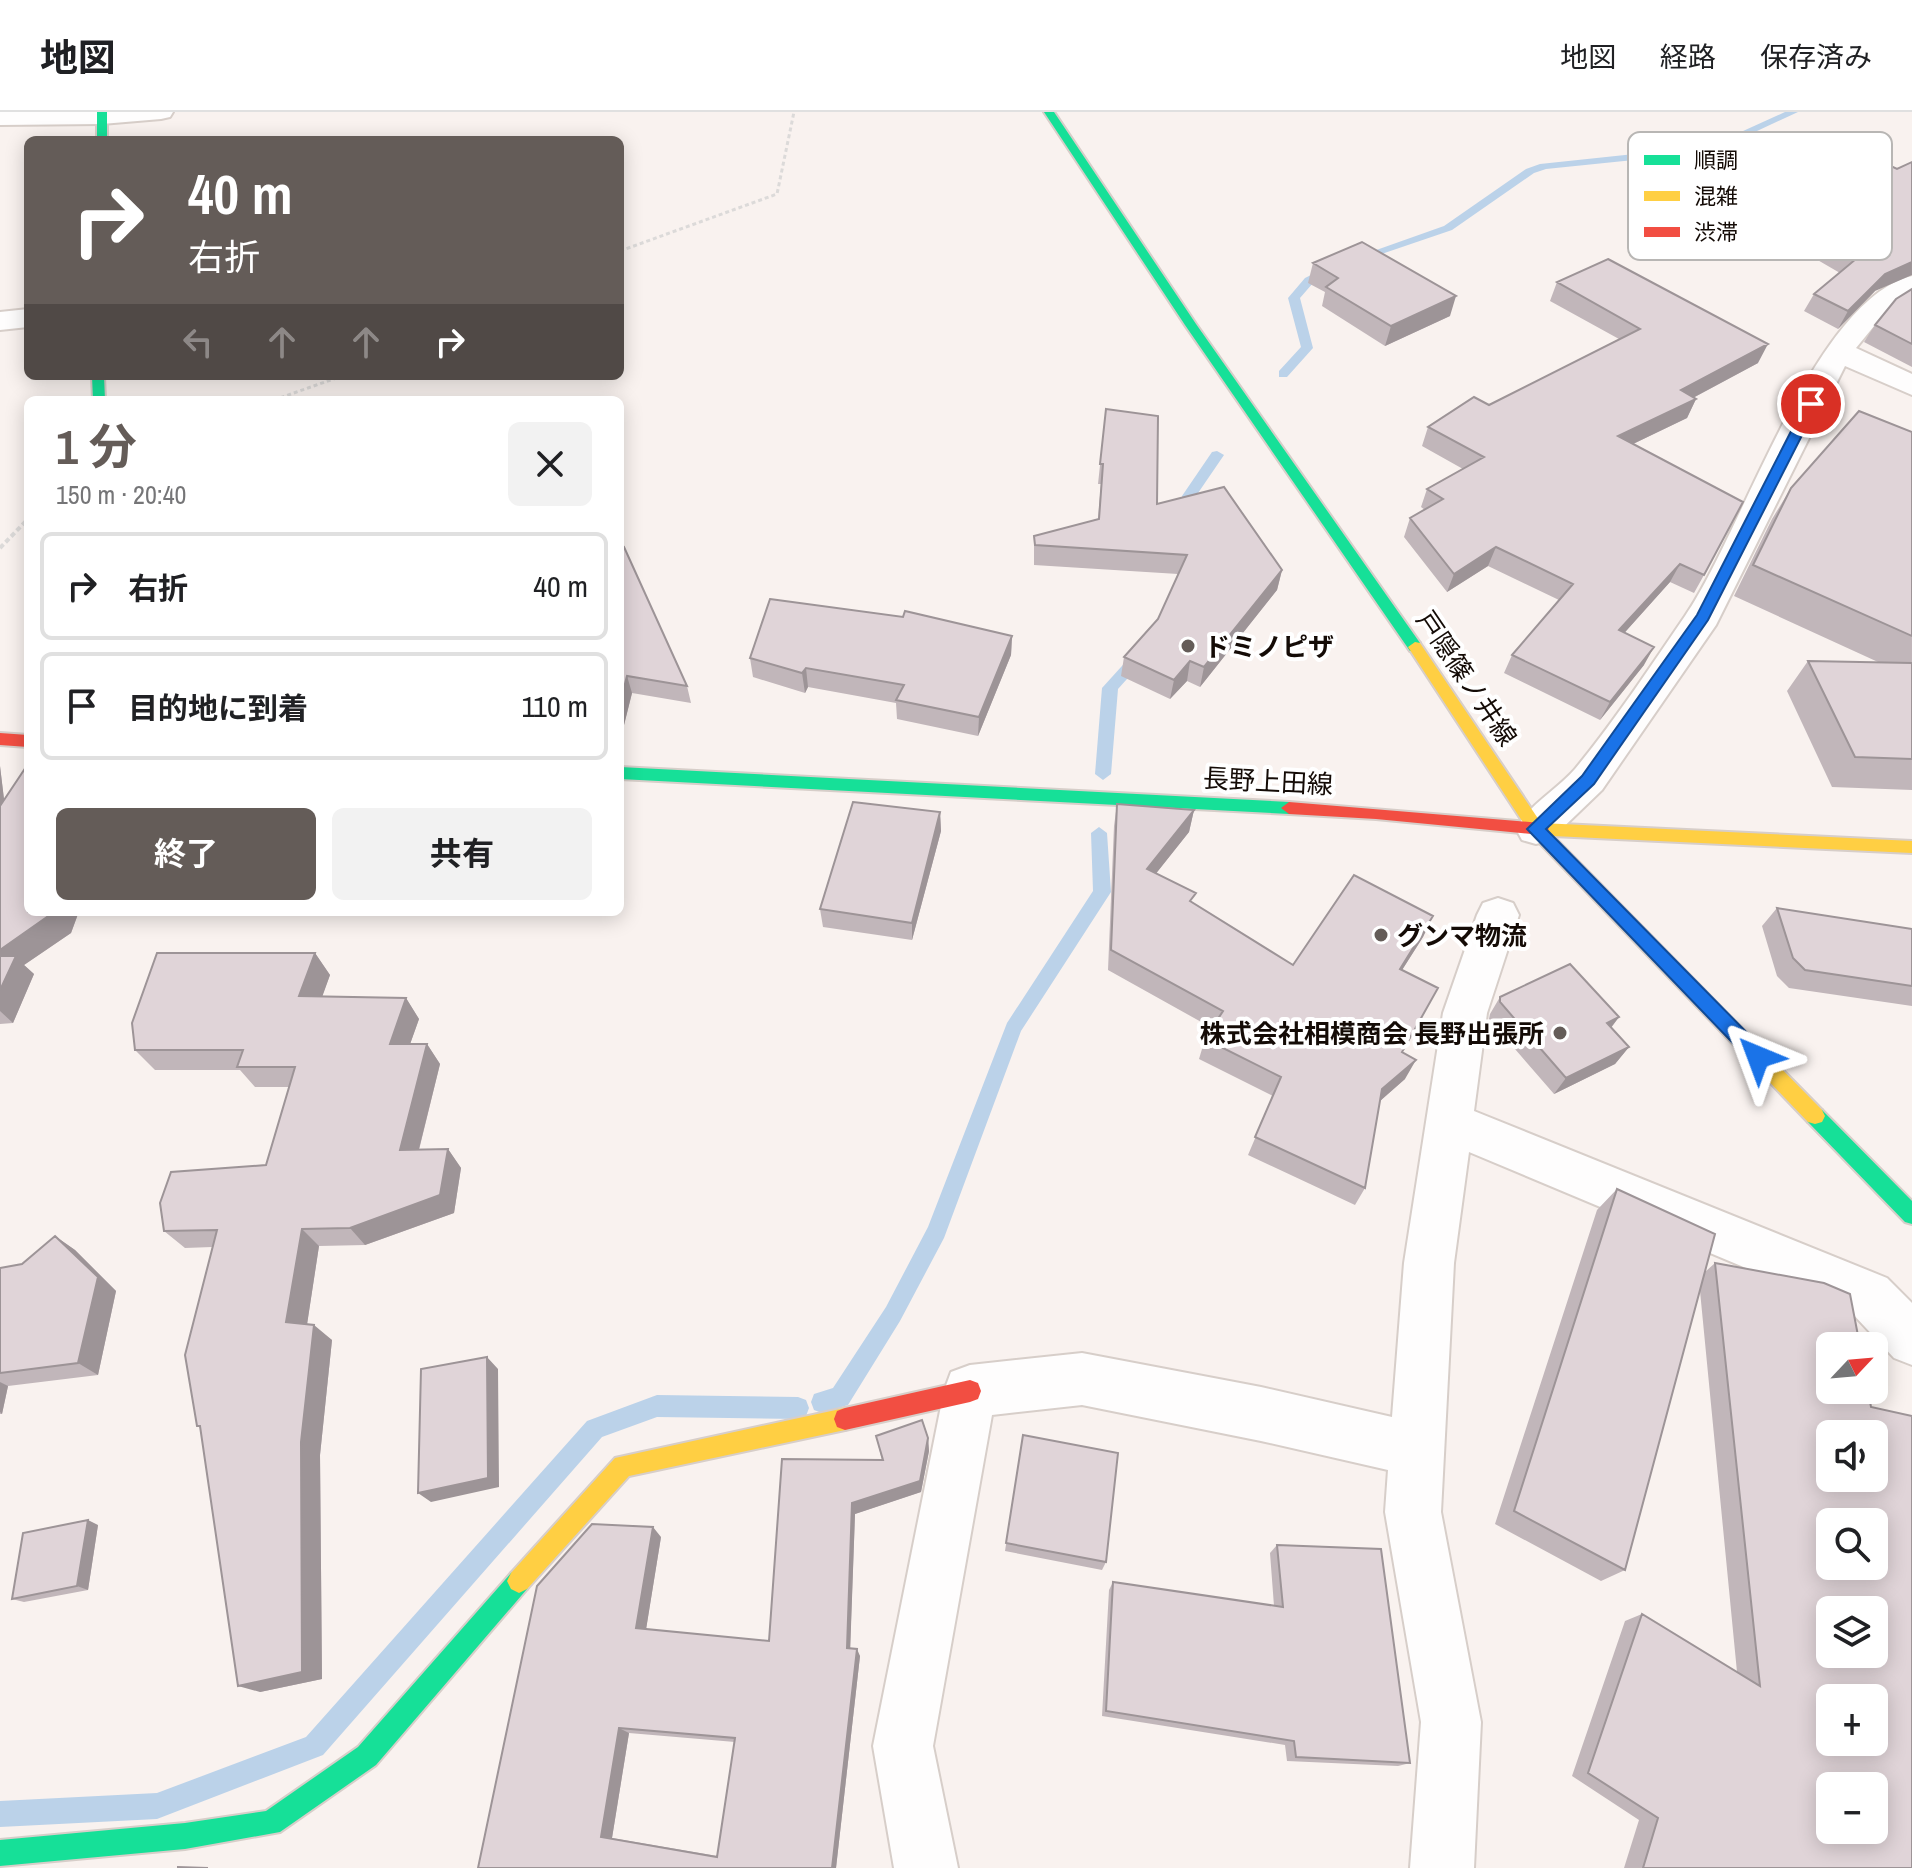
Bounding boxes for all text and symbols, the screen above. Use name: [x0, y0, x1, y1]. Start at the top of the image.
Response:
text: 地図: [40, 32, 116, 83]
text: 地図: [1560, 38, 1616, 76]
text: 経路: [1660, 38, 1716, 76]
text: 保存済み: [1760, 38, 1872, 76]
legend: [1628, 132, 1892, 260]
text: 順調: [1694, 145, 1738, 175]
text: 40 m: [188, 156, 293, 231]
icon: right: [56, 168, 160, 272]
text: 混雑: [1694, 181, 1738, 211]
text: 渋滞: [1694, 217, 1738, 247]
text: 右折: [188, 233, 260, 281]
icon: left: [176, 320, 220, 364]
icon: ahead: [260, 320, 304, 364]
icon: ahead: [344, 320, 388, 364]
icon: right: [428, 320, 472, 364]
pin: [1777, 370, 1845, 438]
icon: arrive: [1789, 382, 1833, 426]
text: 1 分: [56, 414, 137, 479]
button: close: [508, 422, 592, 506]
text: 150 m · 20:40: [56, 477, 186, 512]
icon: right: [60, 564, 104, 608]
text: 40 m: [533, 566, 588, 606]
text: 右折: [128, 568, 188, 608]
street label: 戸隠篠ノ井線: [1409, 604, 1525, 752]
place label: ドミノピザ: [1204, 629, 1334, 664]
marker: ドミノピザ: [1179, 637, 1197, 655]
icon: arrive: [60, 684, 104, 728]
text: 110 m: [521, 686, 588, 726]
text: 目的地に到着: [128, 688, 308, 728]
street label: 長野上田線: [1202, 760, 1334, 802]
button: 終了: [56, 808, 316, 900]
button: 共有: [332, 808, 592, 900]
place label: グンマ物流: [1397, 918, 1527, 953]
marker: グンマ物流: [1372, 926, 1390, 944]
position arrow: [1716, 1015, 1800, 1099]
place label: 株式会社相模商会 長野出張所: [1200, 1016, 1544, 1051]
marker: 株式会社相模商会 長野出張所: [1551, 1024, 1569, 1042]
north arrow: [1816, 1332, 1888, 1404]
map controls: [1816, 1332, 1888, 1844]
button: sound: [1816, 1420, 1888, 1492]
button: search: [1816, 1508, 1888, 1580]
button: layers: [1816, 1596, 1888, 1668]
button: +: [1816, 1684, 1888, 1756]
button: −: [1816, 1772, 1888, 1844]

